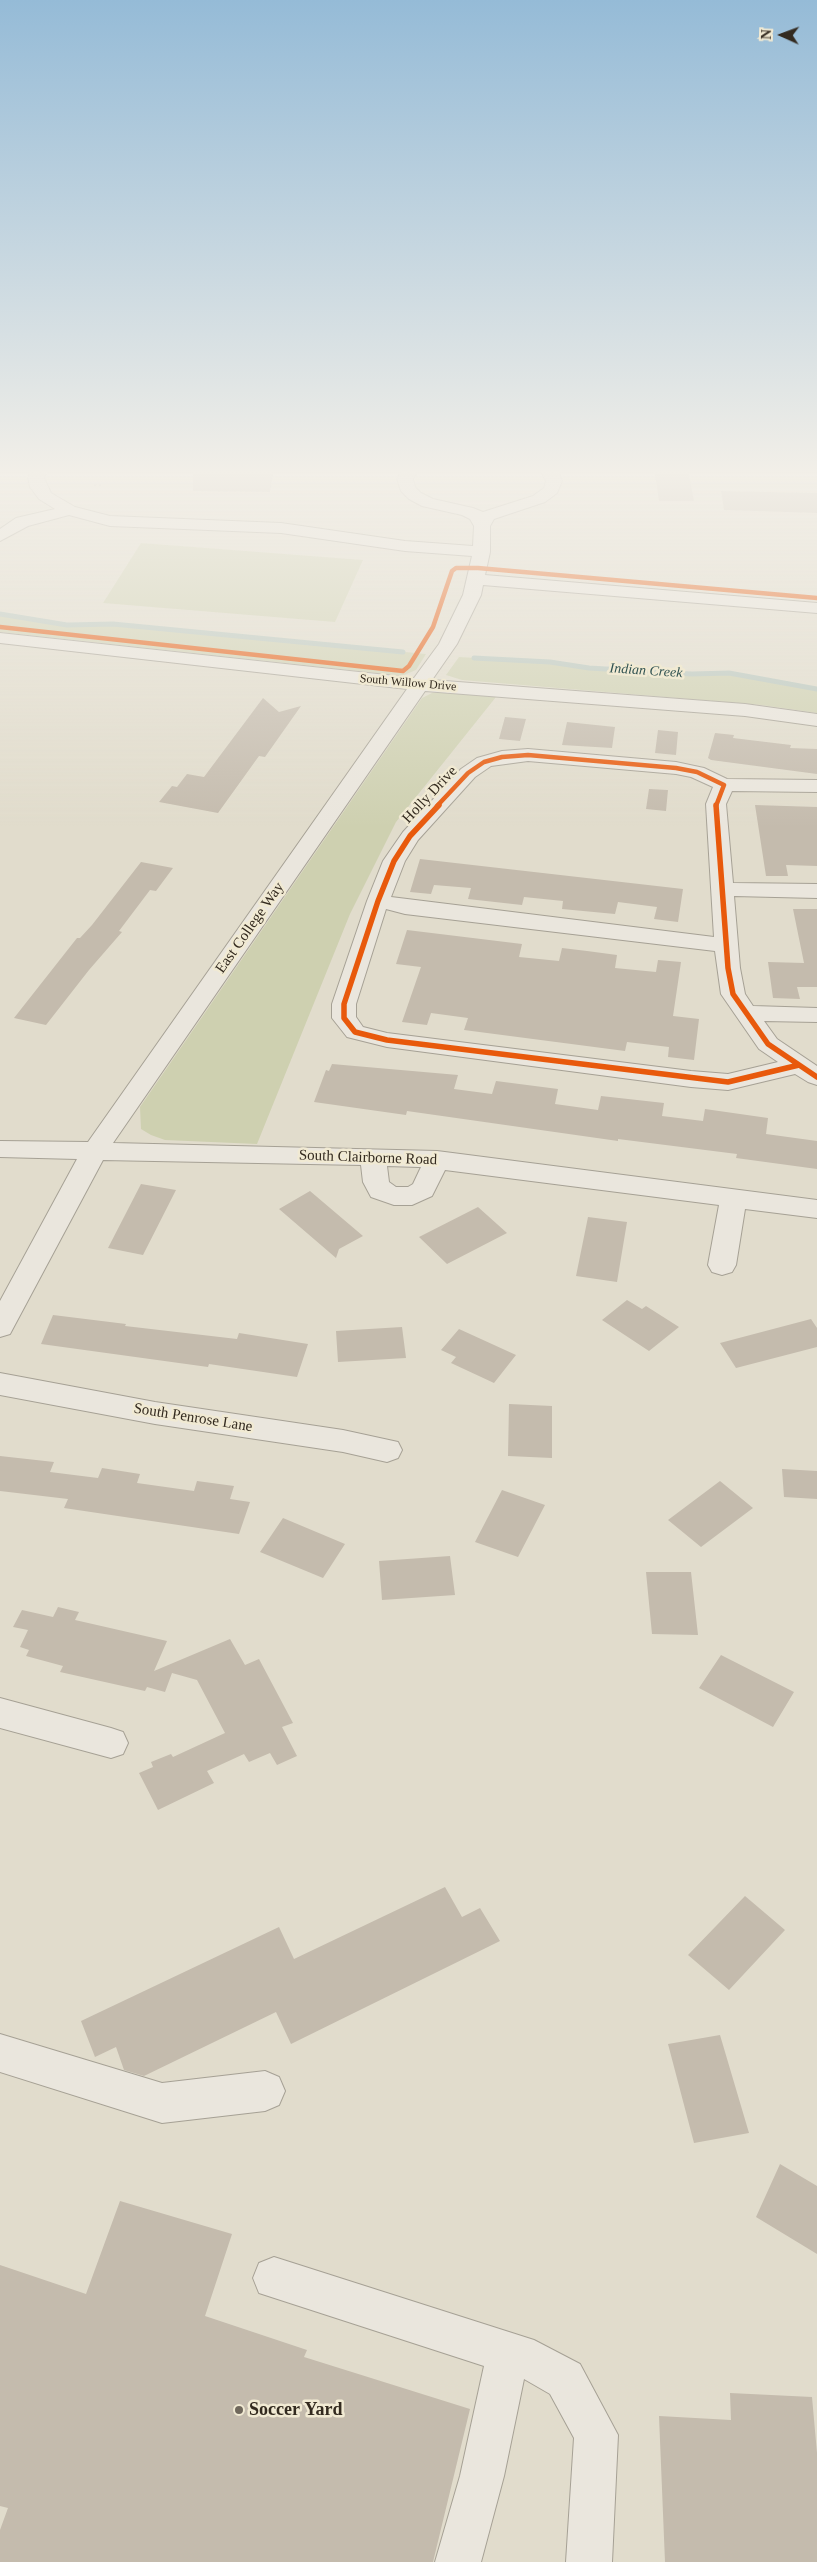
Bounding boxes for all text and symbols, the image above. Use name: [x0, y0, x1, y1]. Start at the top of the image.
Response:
north arrow: [757, 10, 807, 60]
text: N: [759, 29, 774, 40]
water label: Indian Creek: [609, 660, 683, 682]
street label: South Willow Drive: [359, 672, 457, 694]
street label: Holly Drive: [399, 763, 461, 827]
street label: East College Way: [212, 879, 288, 977]
street label: South Clairborne Road: [299, 1147, 437, 1169]
street label: South Penrose Lane: [132, 1400, 254, 1436]
place label: Soccer Yard: [249, 2399, 342, 2421]
marker: Soccer Yard: [233, 2404, 245, 2416]

